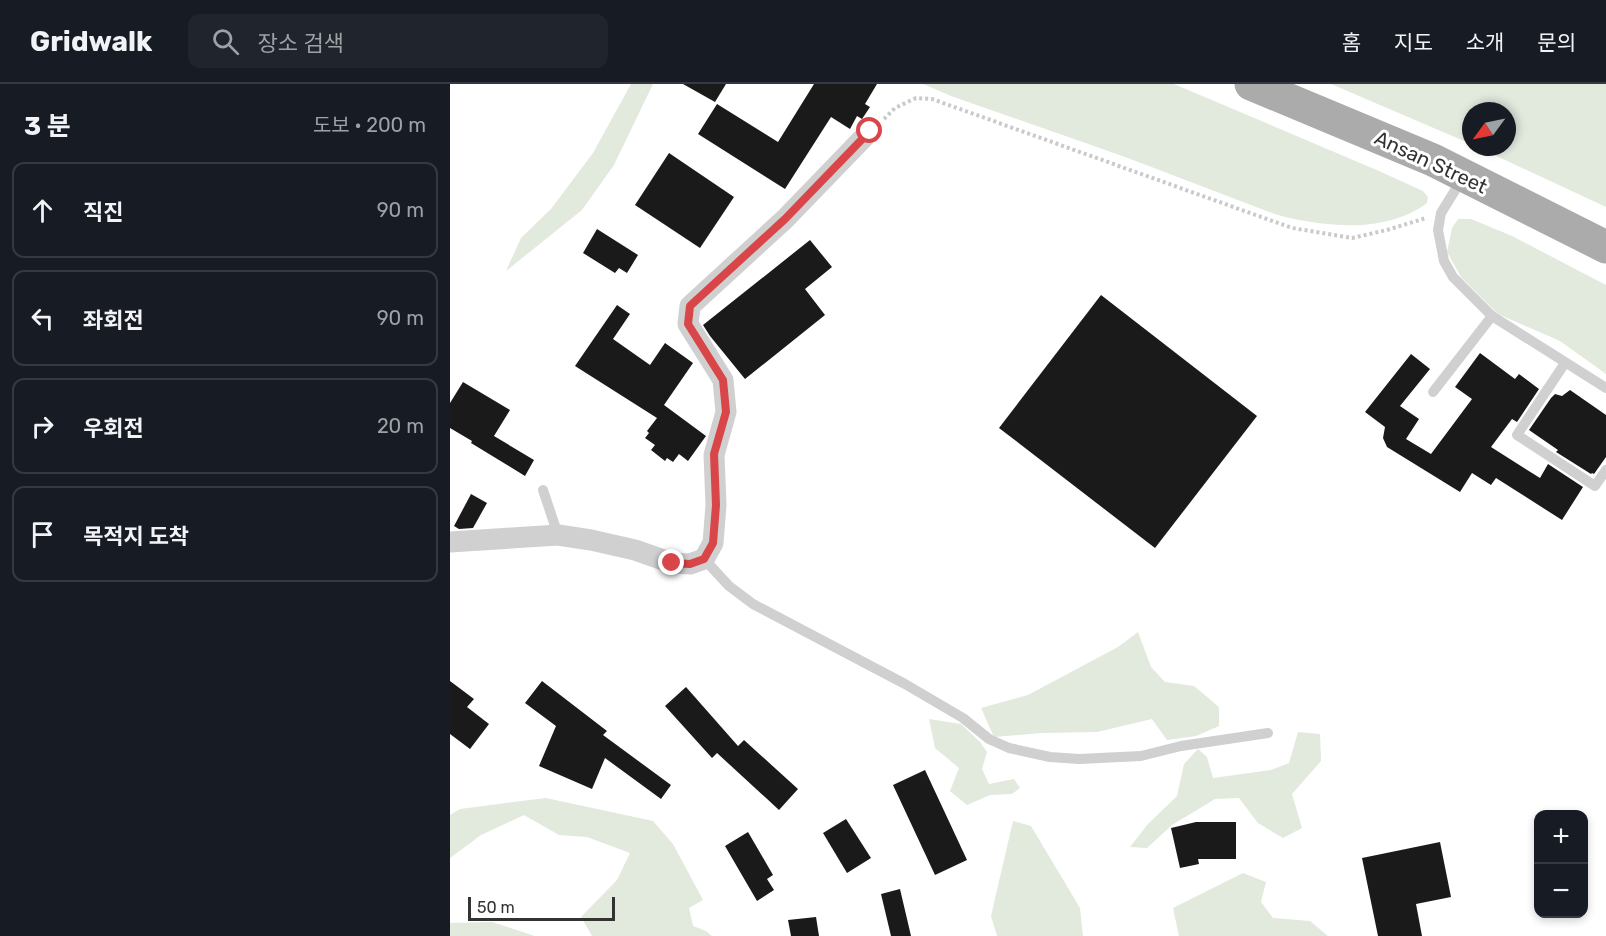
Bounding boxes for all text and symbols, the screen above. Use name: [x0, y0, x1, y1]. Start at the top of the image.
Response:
search box: [188, 14, 608, 68]
text: Gridwalk: [30, 25, 152, 58]
icon: search: [209, 25, 242, 58]
text: 장소 검색: [257, 30, 344, 57]
text: 홈: [1342, 30, 1361, 55]
text: 지도: [1394, 30, 1433, 55]
text: 소개: [1466, 30, 1504, 55]
text: 문의: [1537, 30, 1576, 55]
north arrow: [1462, 102, 1516, 156]
text: 3 분: [24, 111, 71, 142]
text: 도보 · 200 m: [313, 113, 426, 137]
route start: [856, 117, 882, 143]
street label: Ansan Street: [1371, 125, 1491, 199]
icon: ahead: [26, 194, 59, 227]
text: 90 m: [377, 198, 424, 222]
text: 직진: [83, 199, 123, 226]
icon: left: [26, 302, 59, 335]
text: 90 m: [377, 306, 424, 330]
text: 좌회전: [83, 307, 144, 334]
icon: right: [26, 410, 59, 443]
text: 20 m: [377, 414, 424, 438]
text: 우회전: [83, 415, 144, 442]
icon: arrive: [26, 518, 59, 551]
text: 목적지 도착: [83, 523, 189, 550]
route end: [658, 549, 684, 575]
map controls: [1534, 810, 1588, 918]
button: +: [1534, 810, 1588, 864]
button: −: [1534, 864, 1588, 918]
scale bar: [468, 894, 615, 922]
text: 50 m: [477, 898, 515, 917]

